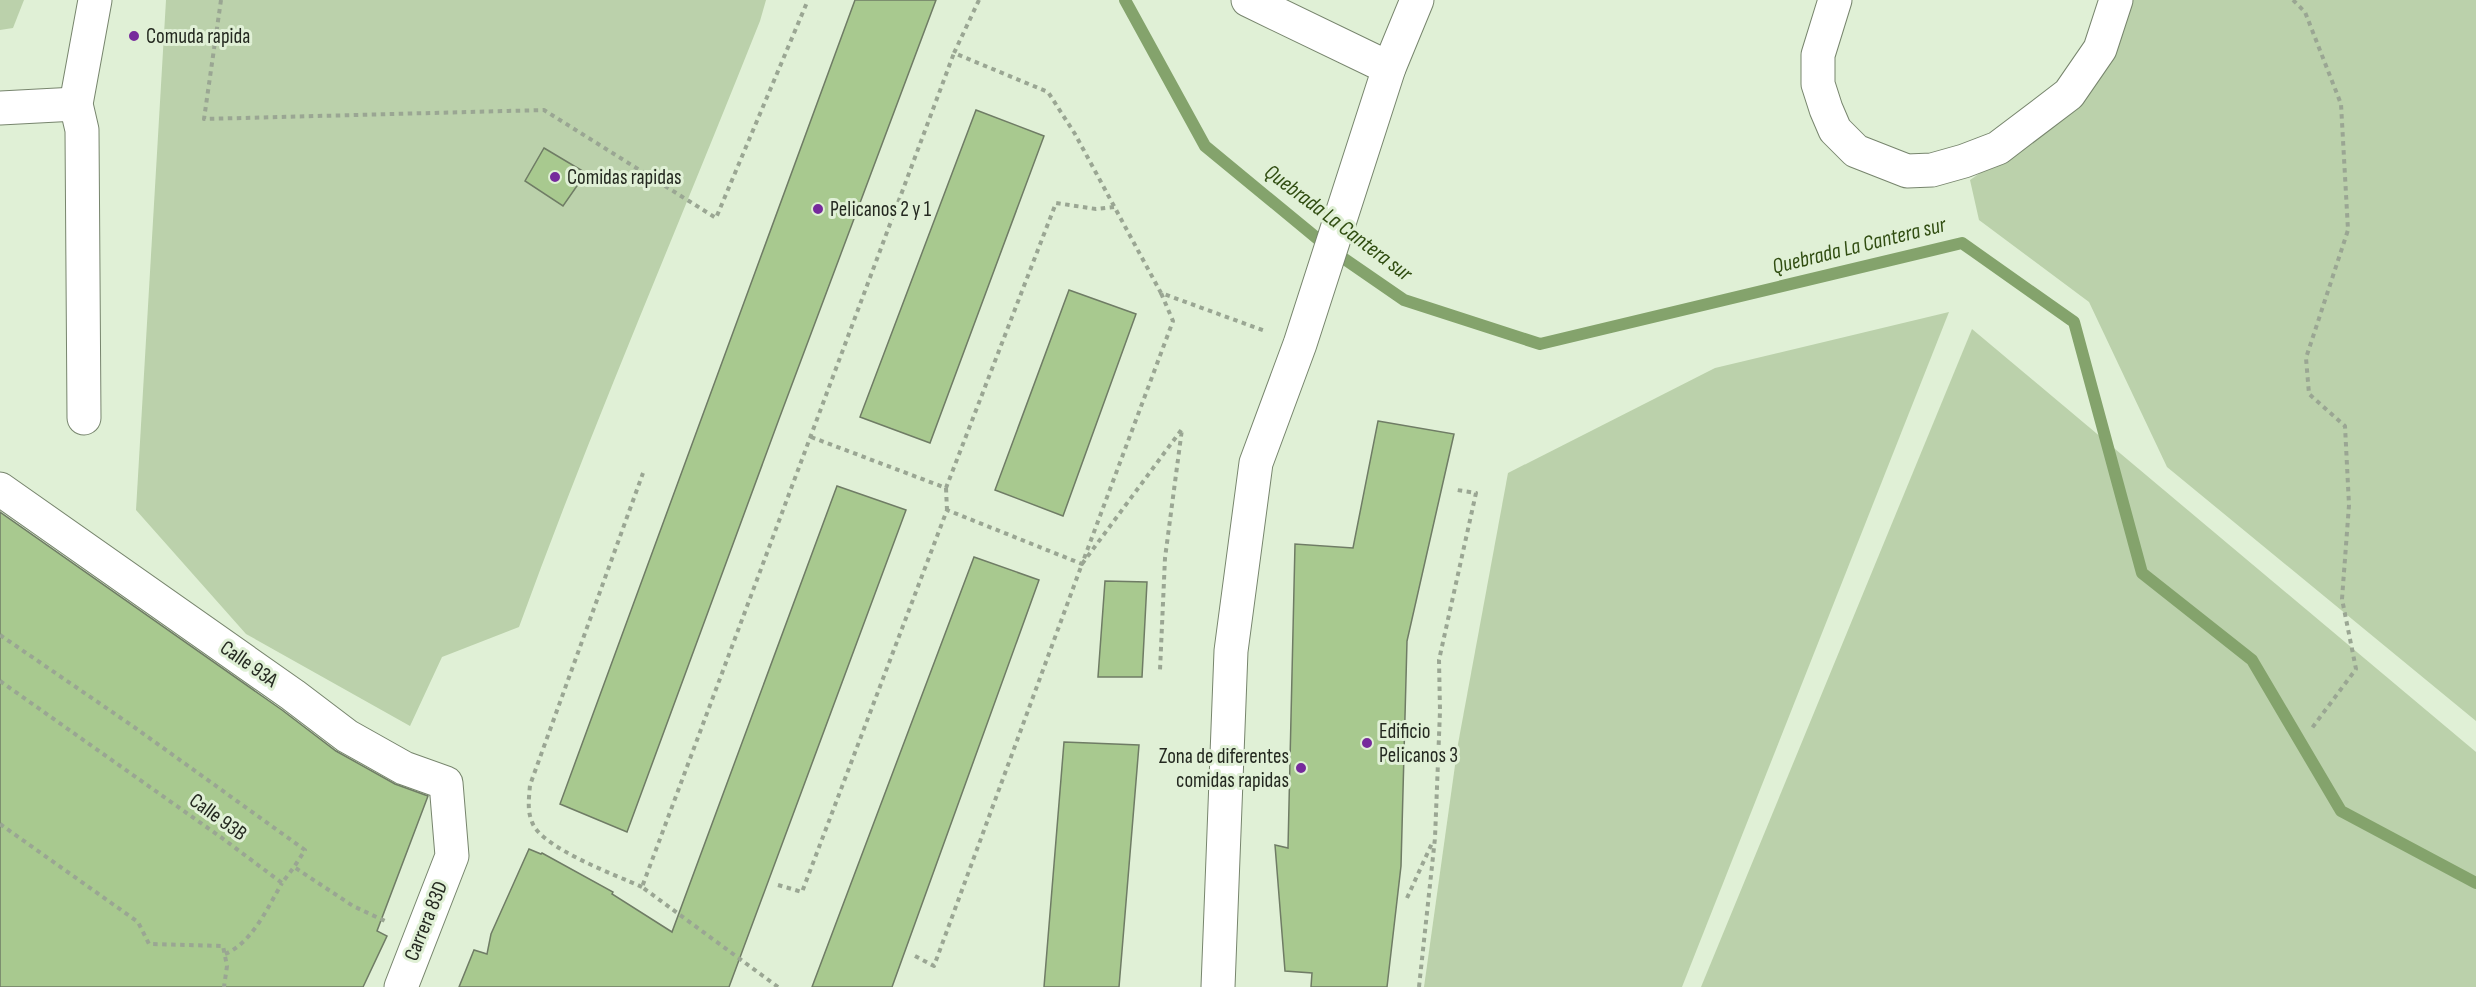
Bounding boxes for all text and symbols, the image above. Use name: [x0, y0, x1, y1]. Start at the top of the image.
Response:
place label: Comuda rapida: [146, 24, 250, 49]
marker: Comuda rapida: [127, 29, 141, 43]
water label: Quebrada La Cantera sur: [1259, 159, 1418, 288]
place label: Comidas rapidas: [567, 165, 682, 190]
marker: Comidas rapidas: [548, 170, 562, 184]
place label: Pelicanos 2 y 1: [830, 197, 932, 222]
marker: Pelicanos 2 y 1: [811, 202, 825, 216]
water label: Quebrada La Cantera sur: [1769, 211, 1949, 281]
street label: Calle 93A: [215, 635, 283, 693]
place label: Edificio Pelicanos 3: [1379, 719, 1458, 768]
marker: Edificio Pelicanos 3: [1360, 736, 1374, 750]
place label: Zona de diferentes comidas rapidas: [1159, 744, 1289, 793]
marker: Zona de diferentes comidas rapidas: [1294, 761, 1308, 775]
street label: Calle 93B: [184, 788, 252, 846]
street label: Carrera 83D: [399, 878, 453, 964]

